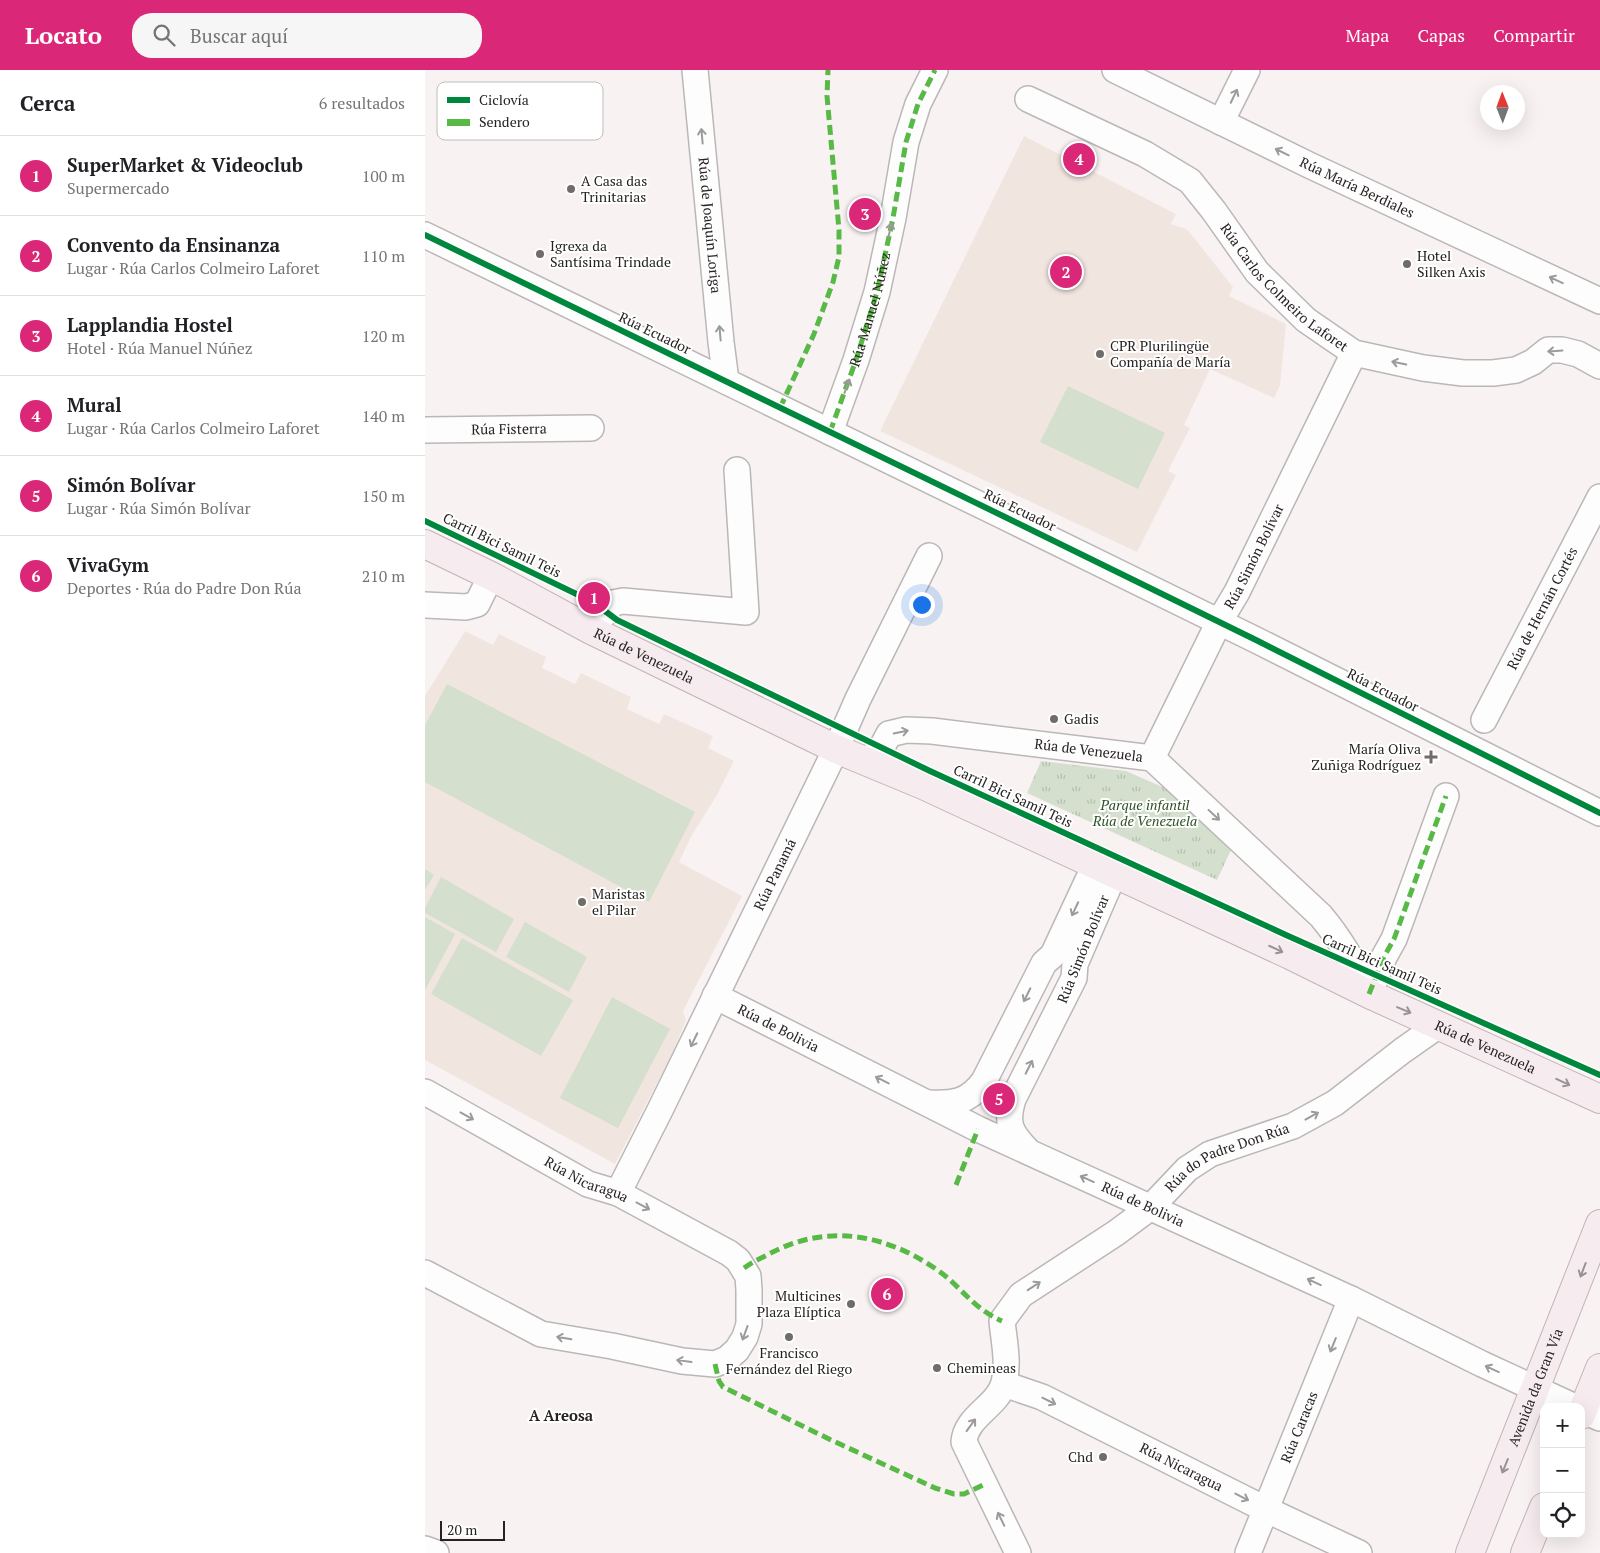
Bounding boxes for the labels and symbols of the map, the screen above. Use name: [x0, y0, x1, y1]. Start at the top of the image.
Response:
legend: [437, 82, 603, 140]
north arrow: [1480, 85, 1525, 130]
one-way arrow: [1230, 89, 1239, 104]
text: Ciclovía: [479, 90, 529, 109]
text: Sendero: [479, 112, 530, 131]
one-way arrow: [697, 128, 707, 144]
pin: 4: [1063, 140, 1095, 178]
one-way arrow: [1275, 147, 1290, 156]
street label: Rúa María Berdiales: [1297, 152, 1418, 222]
street label: Rúa de Joaquín Loriga: [694, 156, 726, 294]
place label: A Casa das Trinitarias: [581, 171, 647, 206]
marker: A Casa das Trinitarias: [565, 183, 577, 195]
pin: 3: [849, 195, 881, 233]
street label: Rúa Carlos Colmeiro Laforet: [1216, 219, 1353, 356]
one-way arrow: [886, 223, 895, 239]
place label: Igrexa da Santísima Trindade: [550, 236, 671, 271]
place label: Hotel Silken Axis: [1417, 246, 1486, 281]
marker: Igrexa da Santísima Trindade: [534, 248, 546, 260]
street label: Rúa Manuel Núñez: [844, 250, 894, 369]
pin: 2: [1050, 253, 1082, 291]
marker: Hotel Silken Axis: [1401, 258, 1413, 270]
one-way arrow: [1549, 275, 1564, 284]
street label: Rúa Ecuador: [616, 307, 695, 358]
one-way arrow: [715, 325, 725, 341]
place label: CPR Plurilingüe Compañía de María: [1110, 336, 1231, 371]
one-way arrow: [1548, 346, 1564, 355]
marker: CPR Plurilingüe Compañía de María: [1094, 348, 1106, 360]
one-way arrow: [1392, 358, 1408, 367]
one-way arrow: [843, 379, 852, 395]
street label: Rúa Fisterra: [471, 419, 547, 438]
street label: Rúa Ecuador: [981, 484, 1060, 535]
street label: Rúa Simón Bolívar: [1219, 500, 1288, 612]
street label: Carril Bici Samil Teis: [440, 508, 564, 581]
street label: Rúa de Hernán Cortés: [1502, 543, 1581, 673]
pin: 1: [578, 579, 610, 617]
your location: [909, 592, 935, 618]
street label: Rúa de Venezuela: [591, 623, 698, 688]
street label: Rúa Ecuador: [1344, 663, 1423, 716]
place label: Gadis: [1064, 709, 1099, 728]
marker: Gadis: [1048, 713, 1060, 725]
one-way arrow: [892, 726, 908, 736]
street label: Rúa de Venezuela: [1033, 734, 1144, 766]
place label: María Oliva Zuñiga Rodríguez: [1311, 739, 1421, 774]
marker: María Oliva Zuñiga Rodríguez: [1425, 751, 1437, 763]
street label: Carril Bici Samil Teis: [951, 760, 1076, 831]
park label: Parque infantil Rúa de Venezuela: [1092, 795, 1197, 830]
one-way arrow: [1207, 809, 1220, 821]
street label: Rúa Panamá: [749, 835, 800, 913]
place label: Maristas el Pilar: [592, 884, 645, 919]
street label: Rúa Simón Bolívar: [1052, 891, 1113, 1006]
marker: Maristas el Pilar: [576, 896, 588, 908]
one-way arrow: [1069, 901, 1079, 916]
street label: Carril Bici Samil Teis: [1319, 929, 1445, 999]
one-way arrow: [1268, 945, 1283, 954]
one-way arrow: [1022, 988, 1032, 1003]
street label: Rúa de Bolivia: [735, 999, 823, 1056]
one-way arrow: [1396, 1005, 1411, 1015]
street label: Rúa de Venezuela: [1432, 1015, 1539, 1078]
one-way arrow: [689, 1032, 699, 1047]
one-way arrow: [1024, 1060, 1034, 1075]
one-way arrow: [875, 1075, 890, 1084]
one-way arrow: [1555, 1077, 1570, 1087]
pin: 5: [983, 1080, 1015, 1118]
one-way arrow: [460, 1111, 475, 1121]
one-way arrow: [1304, 1111, 1319, 1120]
street label: Rúa do Padre Don Rúa: [1160, 1118, 1291, 1196]
street label: Rúa Nicaragua: [541, 1151, 632, 1206]
one-way arrow: [1080, 1173, 1095, 1183]
street label: Rúa de Bolivia: [1099, 1177, 1188, 1231]
one-way arrow: [635, 1201, 650, 1211]
one-way arrow: [1577, 1262, 1586, 1277]
pin: 6: [871, 1275, 903, 1313]
one-way arrow: [1307, 1277, 1322, 1287]
one-way arrow: [1027, 1281, 1041, 1291]
place label: Multicines Plaza Elíptica: [757, 1286, 841, 1321]
marker: Multicines Plaza Elíptica: [845, 1298, 857, 1310]
one-way arrow: [740, 1325, 749, 1340]
street label: Avenida da Gran Vía: [1503, 1326, 1567, 1449]
marker: Francisco Fernández del Riego: [783, 1331, 795, 1343]
one-way arrow: [556, 1332, 572, 1342]
one-way arrow: [1328, 1337, 1337, 1352]
place label: Francisco Fernández del Riego: [726, 1343, 852, 1378]
one-way arrow: [676, 1356, 692, 1366]
place label: Chemineas: [947, 1358, 1016, 1377]
marker: Chemineas: [931, 1362, 943, 1374]
one-way arrow: [1485, 1363, 1500, 1373]
street label: Rúa Caracas: [1276, 1388, 1322, 1465]
one-way arrow: [1042, 1396, 1057, 1406]
district label: A Areosa: [529, 1405, 594, 1425]
one-way arrow: [966, 1418, 976, 1432]
street label: Rúa Nicaragua: [1137, 1438, 1226, 1495]
place label: Chd: [1068, 1447, 1093, 1466]
marker: Chd: [1097, 1451, 1109, 1463]
one-way arrow: [1500, 1458, 1509, 1474]
one-way arrow: [1234, 1492, 1249, 1502]
one-way arrow: [996, 1511, 1006, 1526]
scale bar: [440, 1518, 505, 1541]

